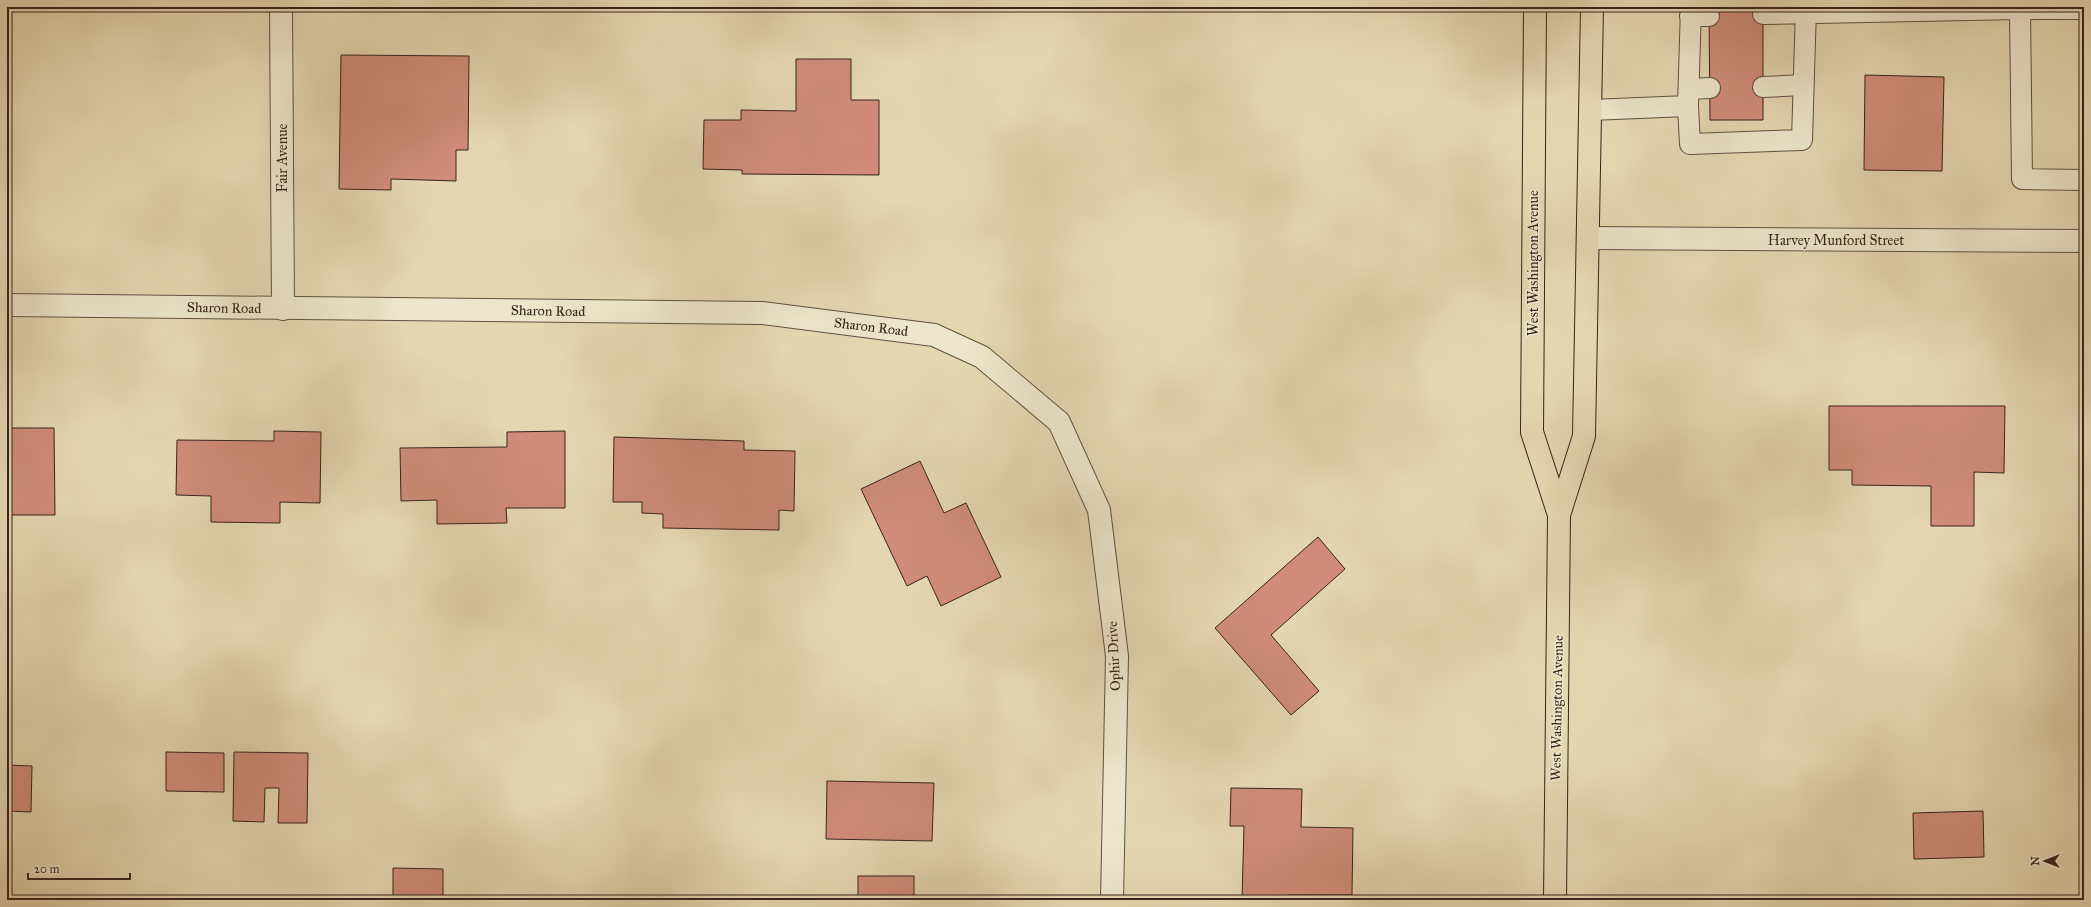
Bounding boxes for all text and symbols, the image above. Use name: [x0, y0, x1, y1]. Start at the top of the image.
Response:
street label: Fair Avenue: [274, 123, 291, 192]
street label: West Washington Avenue: [1525, 190, 1542, 336]
street label: Harvey Munford Street: [1768, 232, 1904, 249]
street label: Sharon Road: [187, 299, 261, 317]
street label: Sharon Road: [511, 302, 585, 320]
street label: Sharon Road: [833, 314, 909, 340]
street label: Ophir Drive: [1104, 621, 1124, 691]
street label: West Washington Avenue: [1547, 635, 1567, 781]
north arrow: [2025, 841, 2065, 881]
scale bar: [28, 855, 130, 881]
text: N: [2029, 856, 2042, 866]
text: 20 m: [34, 862, 60, 876]

